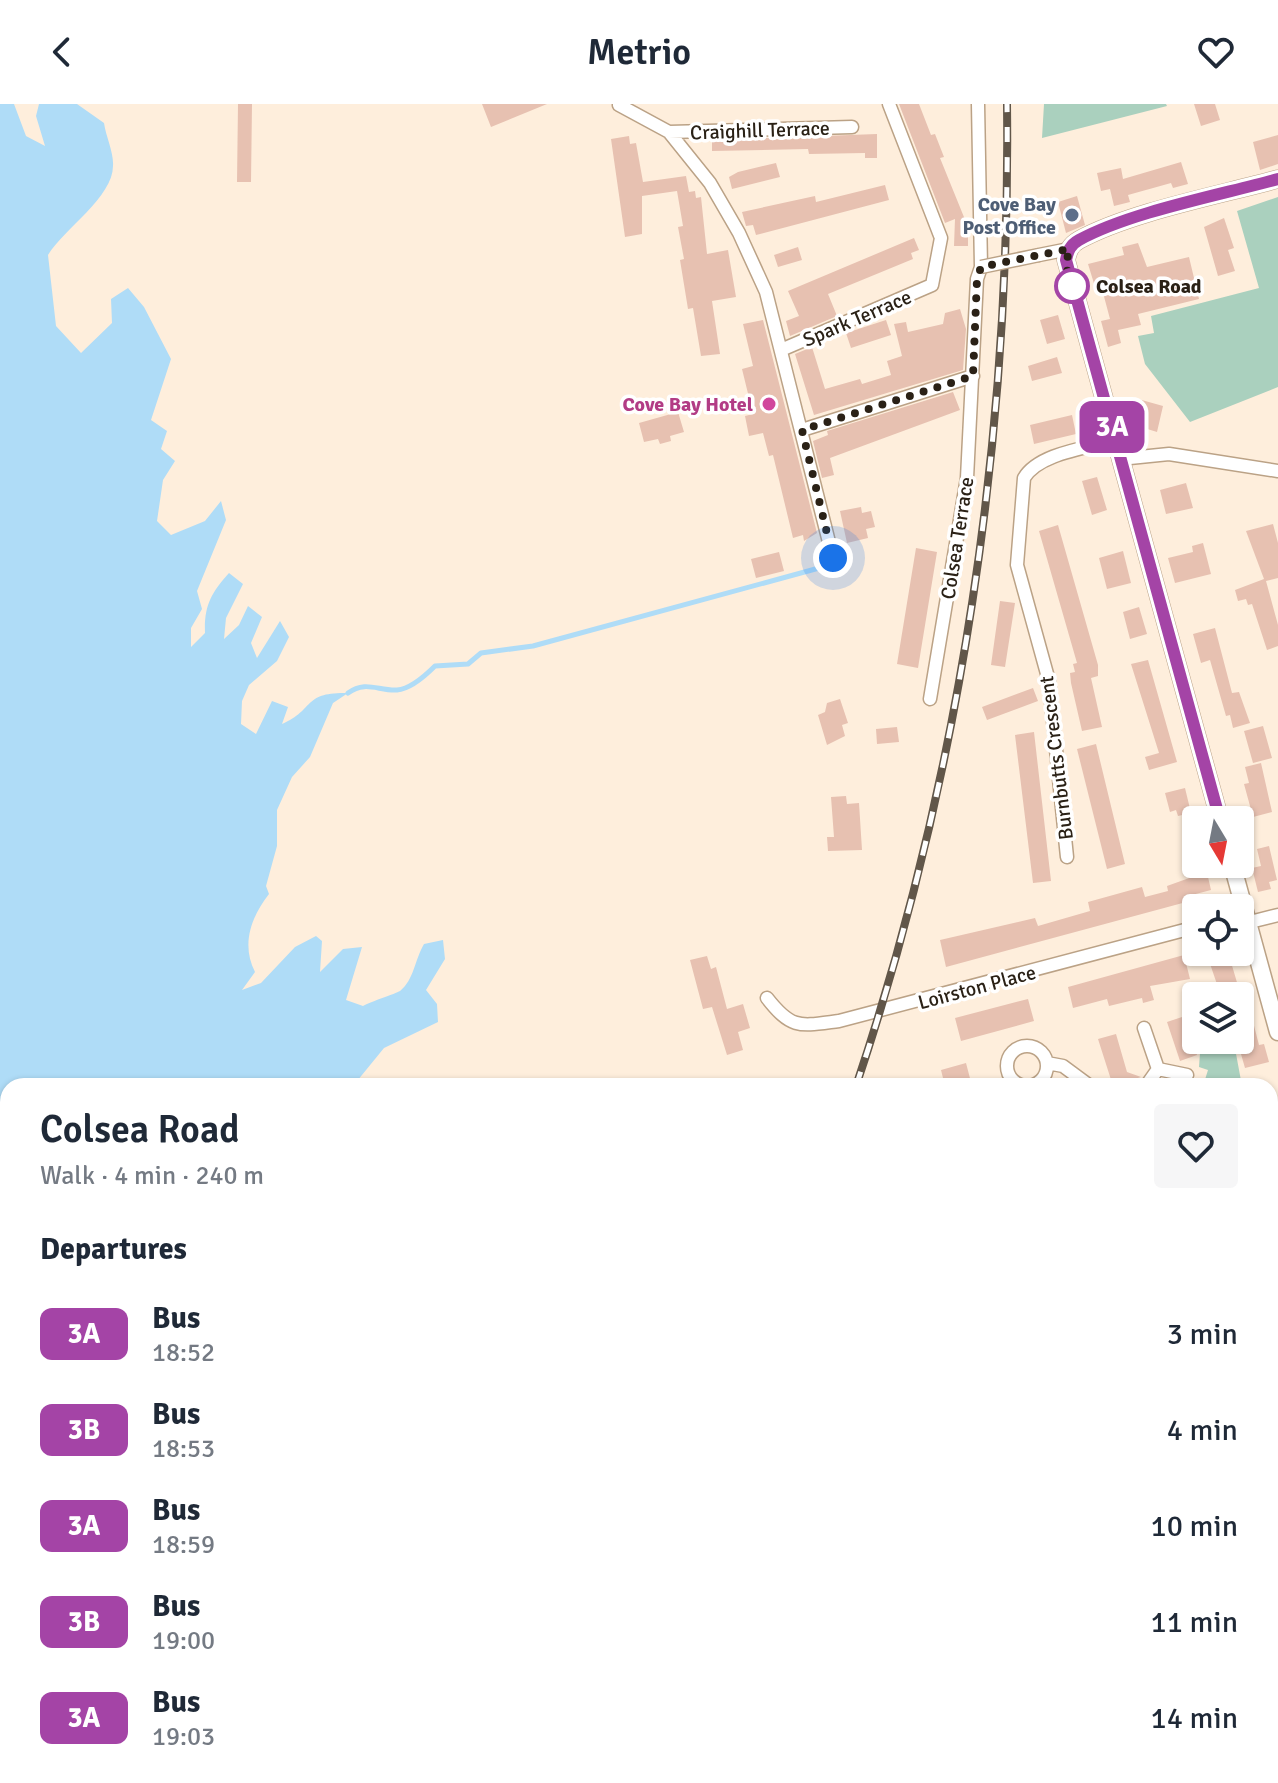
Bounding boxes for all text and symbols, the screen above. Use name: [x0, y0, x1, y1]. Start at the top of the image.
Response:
icon: back: [40, 30, 84, 74]
text: Metrio: [587, 30, 691, 75]
icon: heart: [1194, 30, 1238, 74]
street label: Craighill Terrace: [690, 116, 830, 145]
place label: Cove Bay Post Office: [962, 192, 1056, 240]
marker: Cove Bay Post Office: [1063, 206, 1081, 224]
marker: Colsea Road: [1055, 269, 1089, 303]
place label: Colsea Road: [1096, 274, 1202, 299]
street label: Spark Terrace: [799, 284, 915, 353]
place label: Cove Bay Hotel: [623, 392, 753, 417]
marker: Cove Bay Hotel: [760, 395, 778, 413]
line badge: 3A: [1076, 401, 1148, 453]
text: 3A: [1096, 410, 1128, 444]
street label: Colsea Terrace: [935, 475, 980, 601]
your location: [813, 538, 853, 578]
street label: Burnbutts Crescent: [1034, 675, 1079, 841]
north arrow: [1182, 806, 1254, 878]
map controls: [1182, 806, 1254, 1054]
button: locate: [1182, 894, 1254, 966]
street label: Loirston Place: [915, 960, 1039, 1015]
button: layers: [1182, 982, 1254, 1054]
button: heart: [1154, 1104, 1238, 1188]
text: Colsea Road: [40, 1106, 239, 1153]
text: Walk · 4 min · 240 m: [40, 1160, 264, 1192]
text: Departures: [40, 1231, 187, 1268]
text: Bus: [152, 1300, 200, 1337]
text: 3 min: [1167, 1316, 1238, 1353]
text: 3A: [68, 1317, 100, 1351]
text: 18:52: [152, 1337, 215, 1369]
text: Bus: [152, 1396, 200, 1433]
text: 4 min: [1167, 1412, 1238, 1449]
text: 3B: [68, 1413, 100, 1447]
text: 18:53: [152, 1433, 215, 1465]
text: Bus: [152, 1492, 200, 1529]
text: 10 min: [1151, 1508, 1238, 1545]
text: 3A: [68, 1509, 100, 1543]
text: 18:59: [152, 1529, 215, 1561]
text: Bus: [152, 1588, 200, 1625]
text: 11 min: [1151, 1604, 1238, 1641]
text: 3B: [68, 1605, 100, 1639]
text: 19:00: [152, 1625, 215, 1657]
text: Bus: [152, 1684, 200, 1721]
text: 14 min: [1151, 1700, 1238, 1737]
text: 3A: [68, 1701, 100, 1735]
text: 19:03: [152, 1721, 215, 1753]

